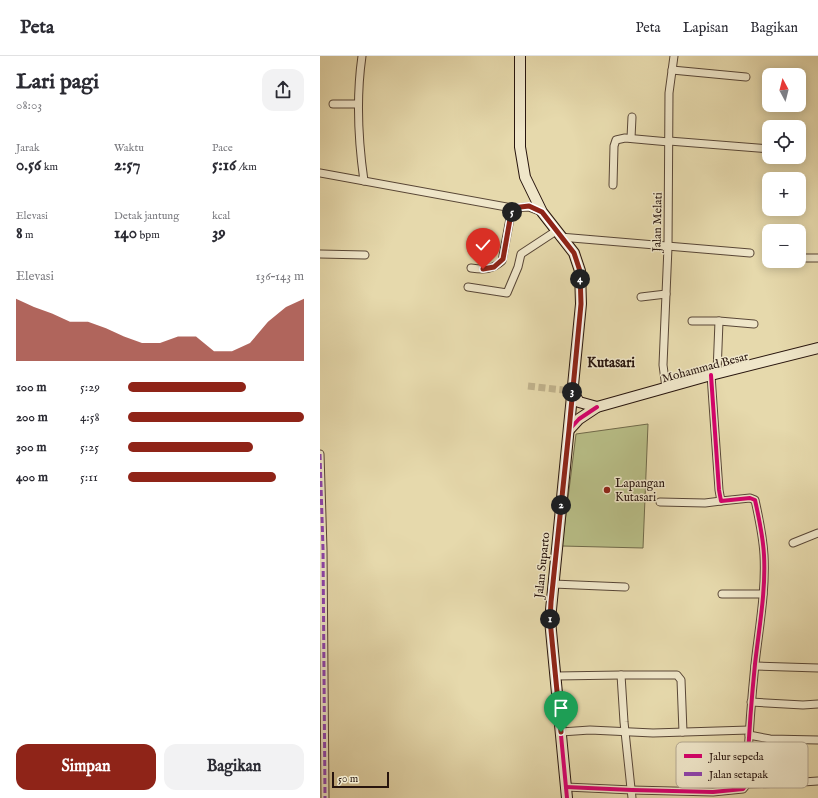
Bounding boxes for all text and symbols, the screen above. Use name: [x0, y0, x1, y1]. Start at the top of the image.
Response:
text: Peta: [20, 16, 54, 40]
text: Peta: [635, 19, 661, 37]
text: Lapisan: [683, 19, 728, 37]
text: Bagikan: [750, 19, 798, 37]
text: Lari pagi: [16, 68, 99, 96]
north arrow: [762, 68, 806, 112]
map controls: [762, 68, 806, 268]
button: share: [262, 69, 304, 111]
text: 08:03: [16, 97, 42, 114]
button: locate: [762, 120, 806, 164]
text: Jarak: [16, 141, 40, 155]
text: Waktu: [114, 141, 144, 155]
text: Pace: [212, 141, 233, 155]
text: 0.56: [16, 155, 41, 176]
text: 2:57: [114, 155, 141, 176]
text: 5:16: [212, 155, 236, 176]
text: km: [41, 160, 58, 174]
text: /km: [236, 160, 257, 174]
button: +: [762, 172, 806, 216]
street label: Jalan Melati: [649, 192, 667, 254]
pin: 5: [502, 202, 522, 222]
text: 5: [510, 205, 514, 219]
text: Elevasi: [16, 209, 48, 223]
text: Detak jantung: [114, 209, 179, 223]
text: kcal: [212, 209, 230, 223]
text: 8: [16, 223, 23, 244]
text: 140: [114, 223, 137, 244]
text: 39: [212, 223, 226, 244]
button: −: [762, 224, 806, 268]
text: m: [23, 228, 34, 242]
text: bpm: [137, 228, 160, 242]
pin: [466, 228, 500, 269]
icon: check: [472, 234, 494, 256]
text: Elevasi: [16, 268, 54, 285]
text: 136–143 m: [256, 268, 304, 285]
pin: 4: [570, 269, 590, 289]
text: 4: [577, 272, 583, 286]
street label: Mohammad Besar: [660, 349, 751, 386]
district label: Kutasari: [587, 354, 635, 372]
text: 100 m: [16, 379, 46, 396]
text: 5:29: [80, 379, 100, 396]
pin: 3: [562, 382, 582, 402]
text: 3: [570, 385, 574, 399]
text: 200 m: [16, 409, 48, 426]
text: 4:58: [80, 409, 100, 426]
text: 300 m: [16, 439, 47, 456]
text: 5:25: [80, 439, 99, 456]
text: 400 m: [16, 469, 48, 486]
text: 5:11: [80, 469, 98, 486]
place label: Lapangan Kutasari: [615, 476, 665, 505]
marker: Lapangan Kutasari: [602, 485, 612, 495]
pin: 2: [551, 495, 571, 515]
text: 2: [558, 498, 564, 512]
street label: Jalan Suparto: [531, 531, 554, 601]
pin: 1: [540, 609, 560, 629]
text: 1: [548, 612, 552, 626]
pin: [544, 691, 578, 732]
icon: arrive: [550, 697, 572, 719]
legend: [676, 742, 808, 788]
button: Simpan: [16, 744, 156, 790]
button: Bagikan: [164, 744, 304, 790]
text: Jalur sepeda: [707, 750, 764, 764]
text: Jalan setapak: [707, 768, 768, 782]
scale bar: [332, 770, 389, 789]
text: 50 m: [338, 772, 358, 786]

